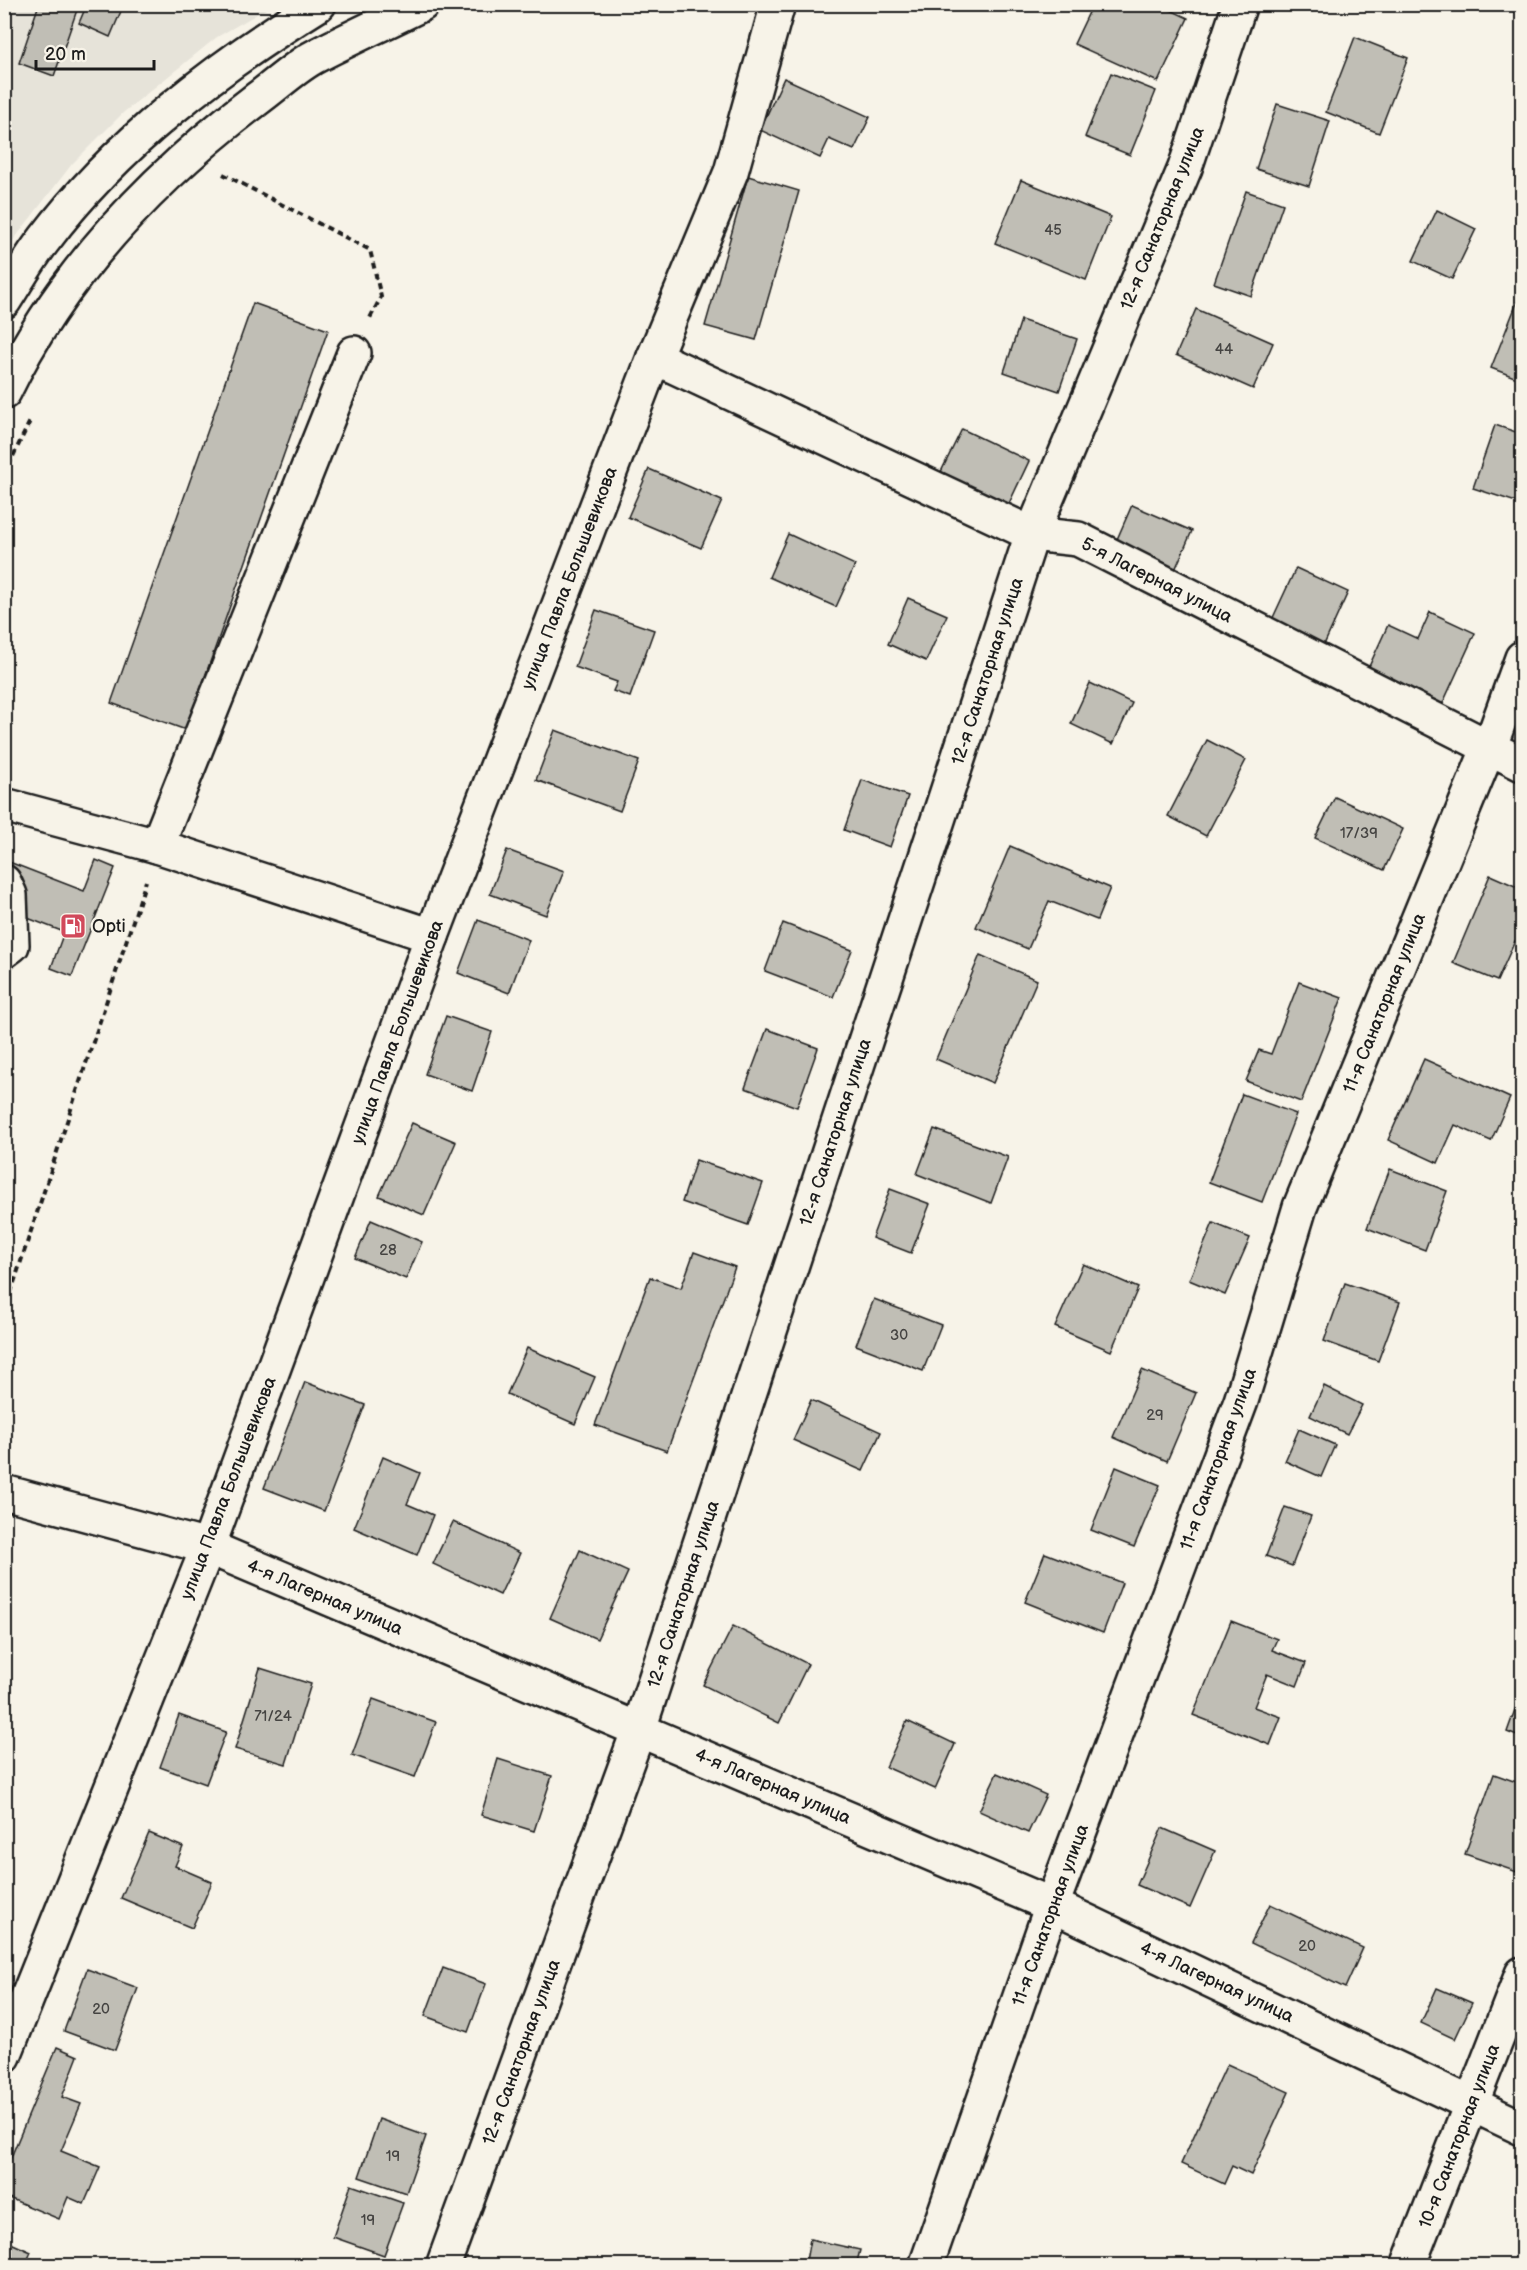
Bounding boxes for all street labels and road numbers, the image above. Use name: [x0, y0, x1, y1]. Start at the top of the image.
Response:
street label: 12-я Санаторная улица: [1116, 123, 1209, 313]
street label: улица Павла Большевикова: [517, 464, 622, 692]
street label: 5-я Лагерная улица: [1078, 533, 1236, 628]
street label: 12-я Санаторная улица: [947, 575, 1028, 767]
street label: 11-я Санаторная улица: [1339, 910, 1430, 1096]
street label: улица Павла Большевикова: [347, 917, 448, 1147]
street label: 12-я Санаторная улица: [795, 1036, 876, 1228]
street label: 11-я Санаторная улица: [1176, 1365, 1261, 1553]
street label: улица Павла Большевикова: [176, 1374, 281, 1602]
street label: 12-я Санаторная улица: [643, 1498, 724, 1690]
street label: 4-я Лагерная улица: [244, 1555, 406, 1640]
street label: 4-я Лагерная улица: [692, 1744, 854, 1829]
street label: 11-я Санаторная улица: [1008, 1821, 1093, 2009]
street label: 4-я Лагерная улица: [1137, 1938, 1297, 2027]
street label: 12-я Санаторная улица: [478, 1956, 565, 2148]
street label: 10-я Санаторная улица: [1415, 2041, 1504, 2231]

